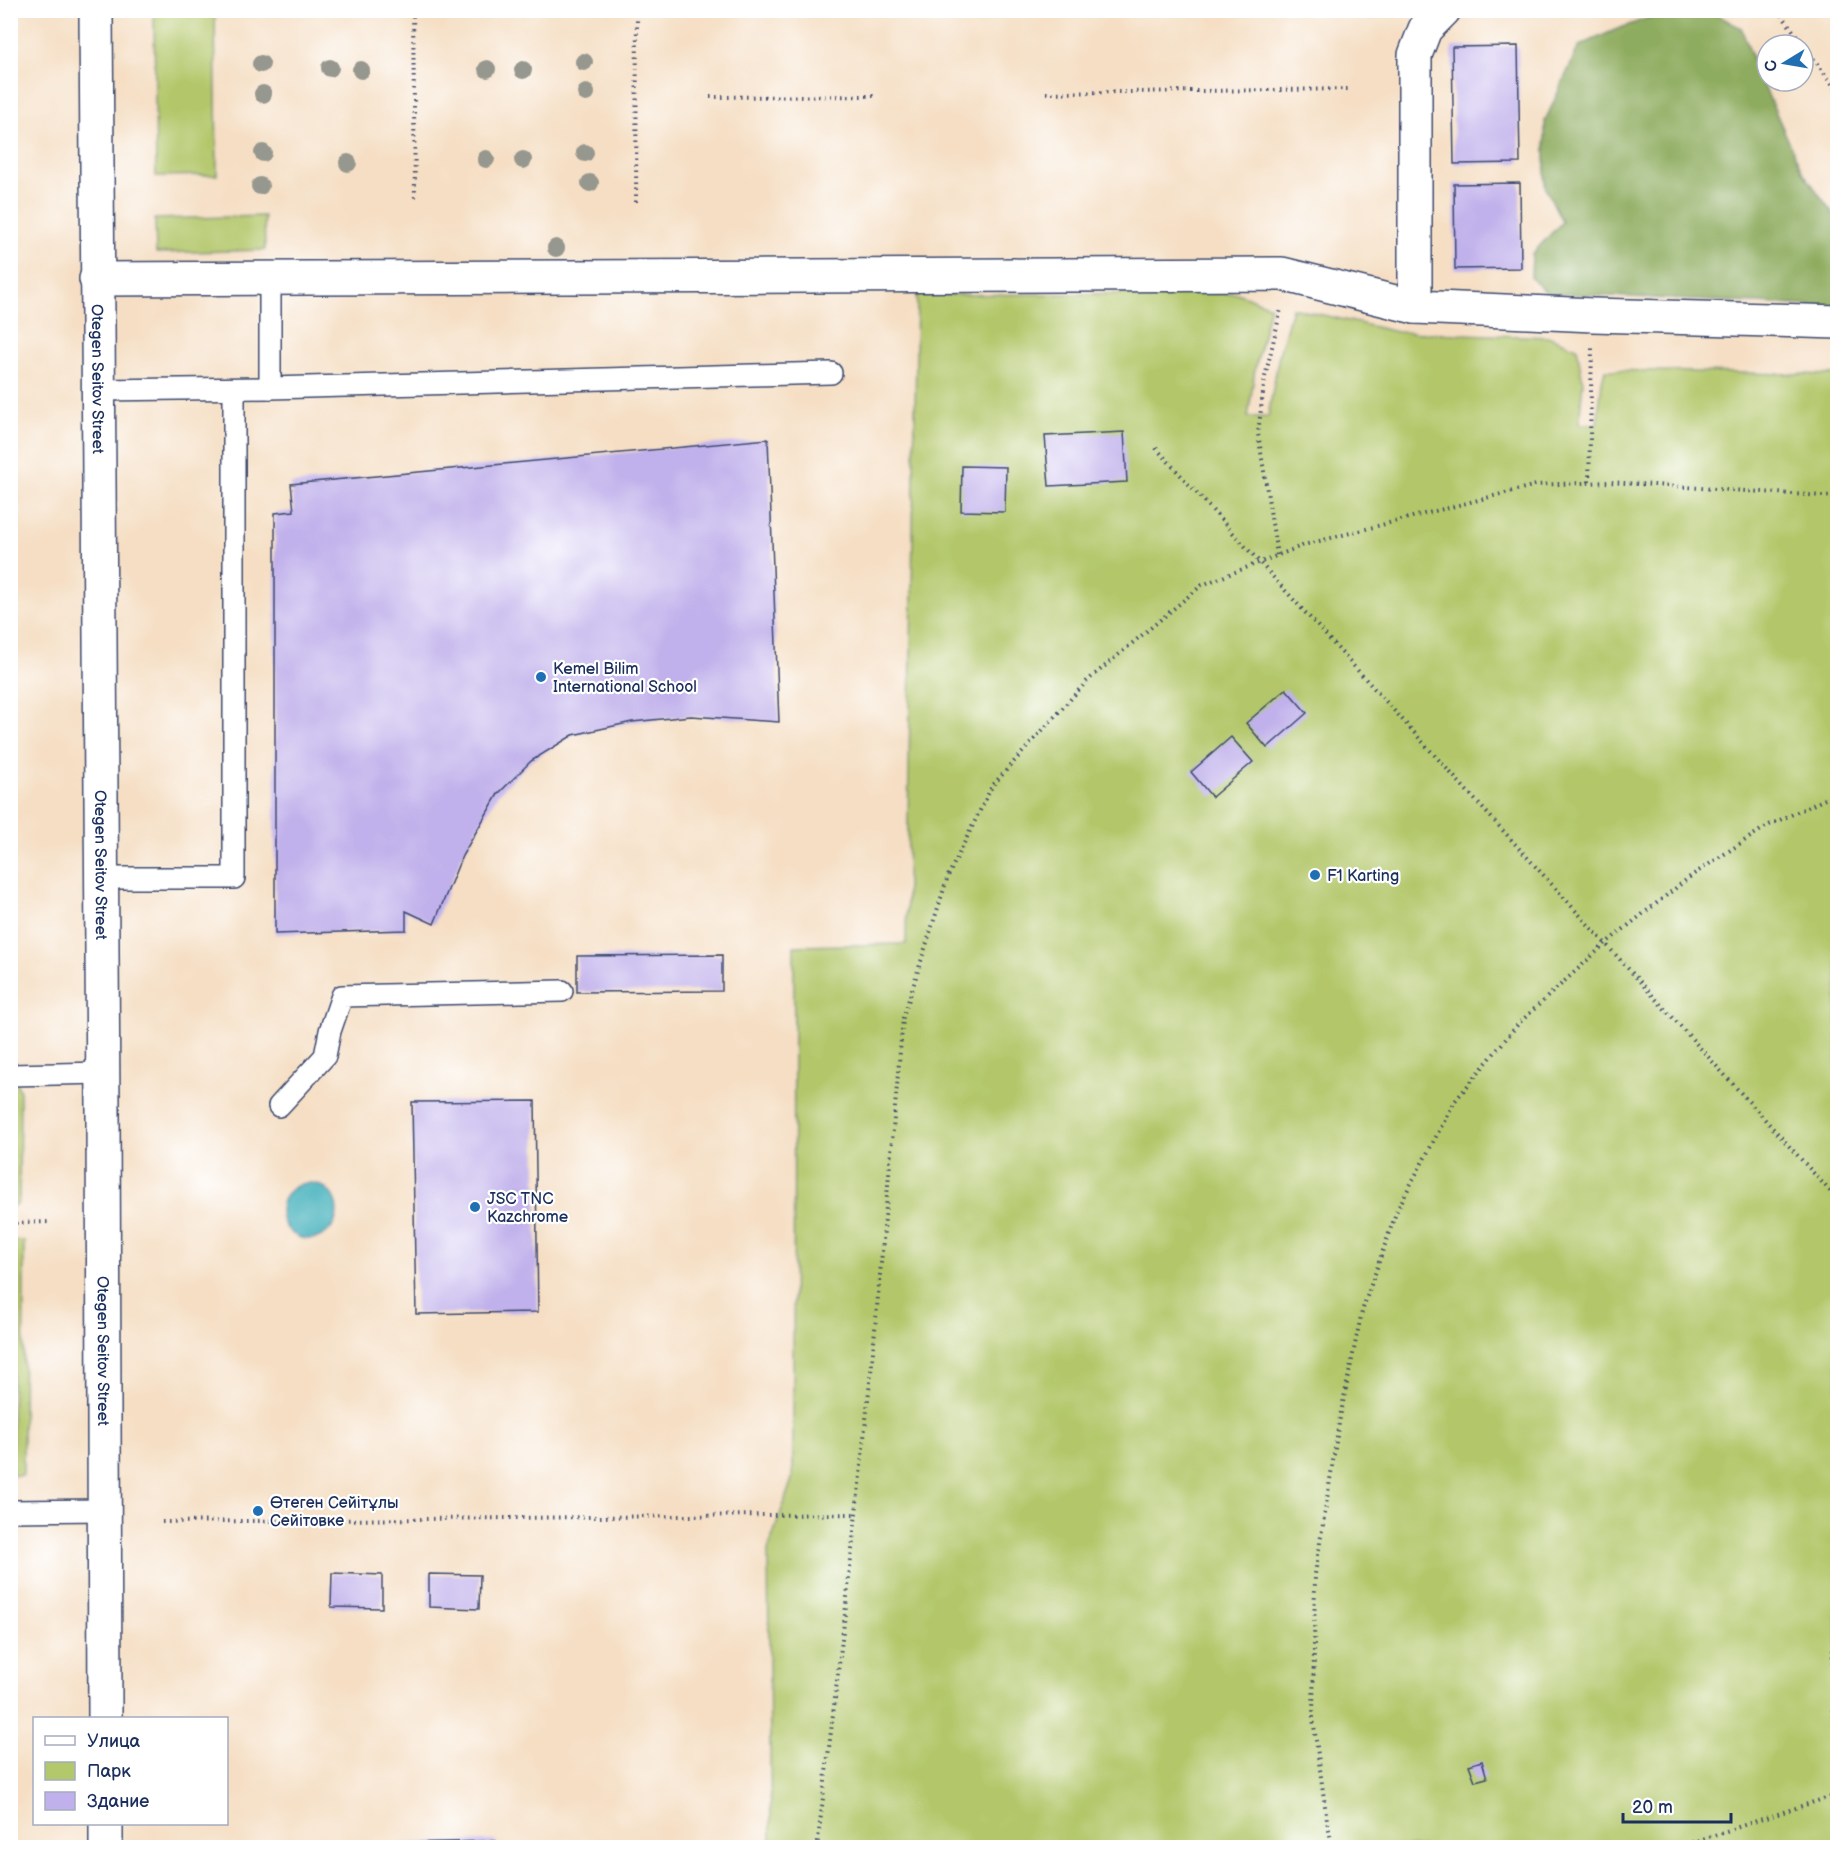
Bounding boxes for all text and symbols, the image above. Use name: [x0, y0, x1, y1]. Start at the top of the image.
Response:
north arrow: [1755, 33, 1815, 93]
text: С: [1761, 58, 1782, 73]
street label: Otegen Seitov Street: [87, 304, 107, 454]
place label: Kemel Bilim International School: [553, 660, 697, 697]
marker: Kemel Bilim International School: [534, 670, 548, 684]
street label: Otegen Seitov Street: [90, 790, 110, 940]
place label: F1 Karting: [1327, 867, 1399, 886]
marker: F1 Karting: [1308, 868, 1322, 882]
place label: JSC TNC Kazchrome: [487, 1190, 569, 1227]
marker: JSC TNC Kazchrome: [468, 1200, 482, 1214]
street label: Otegen Seitov Street: [93, 1276, 112, 1426]
place label: Өтеген Сейітұлы Сейітовке: [270, 1494, 399, 1531]
marker: Өтеген Сейітұлы Сейітовке: [251, 1504, 265, 1518]
legend: [33, 1717, 228, 1825]
text: Улица: [87, 1731, 141, 1752]
text: Парк: [87, 1761, 131, 1782]
scale bar: [1623, 1786, 1731, 1824]
text: Здание: [87, 1791, 149, 1812]
text: 20 m: [1632, 1797, 1673, 1818]

